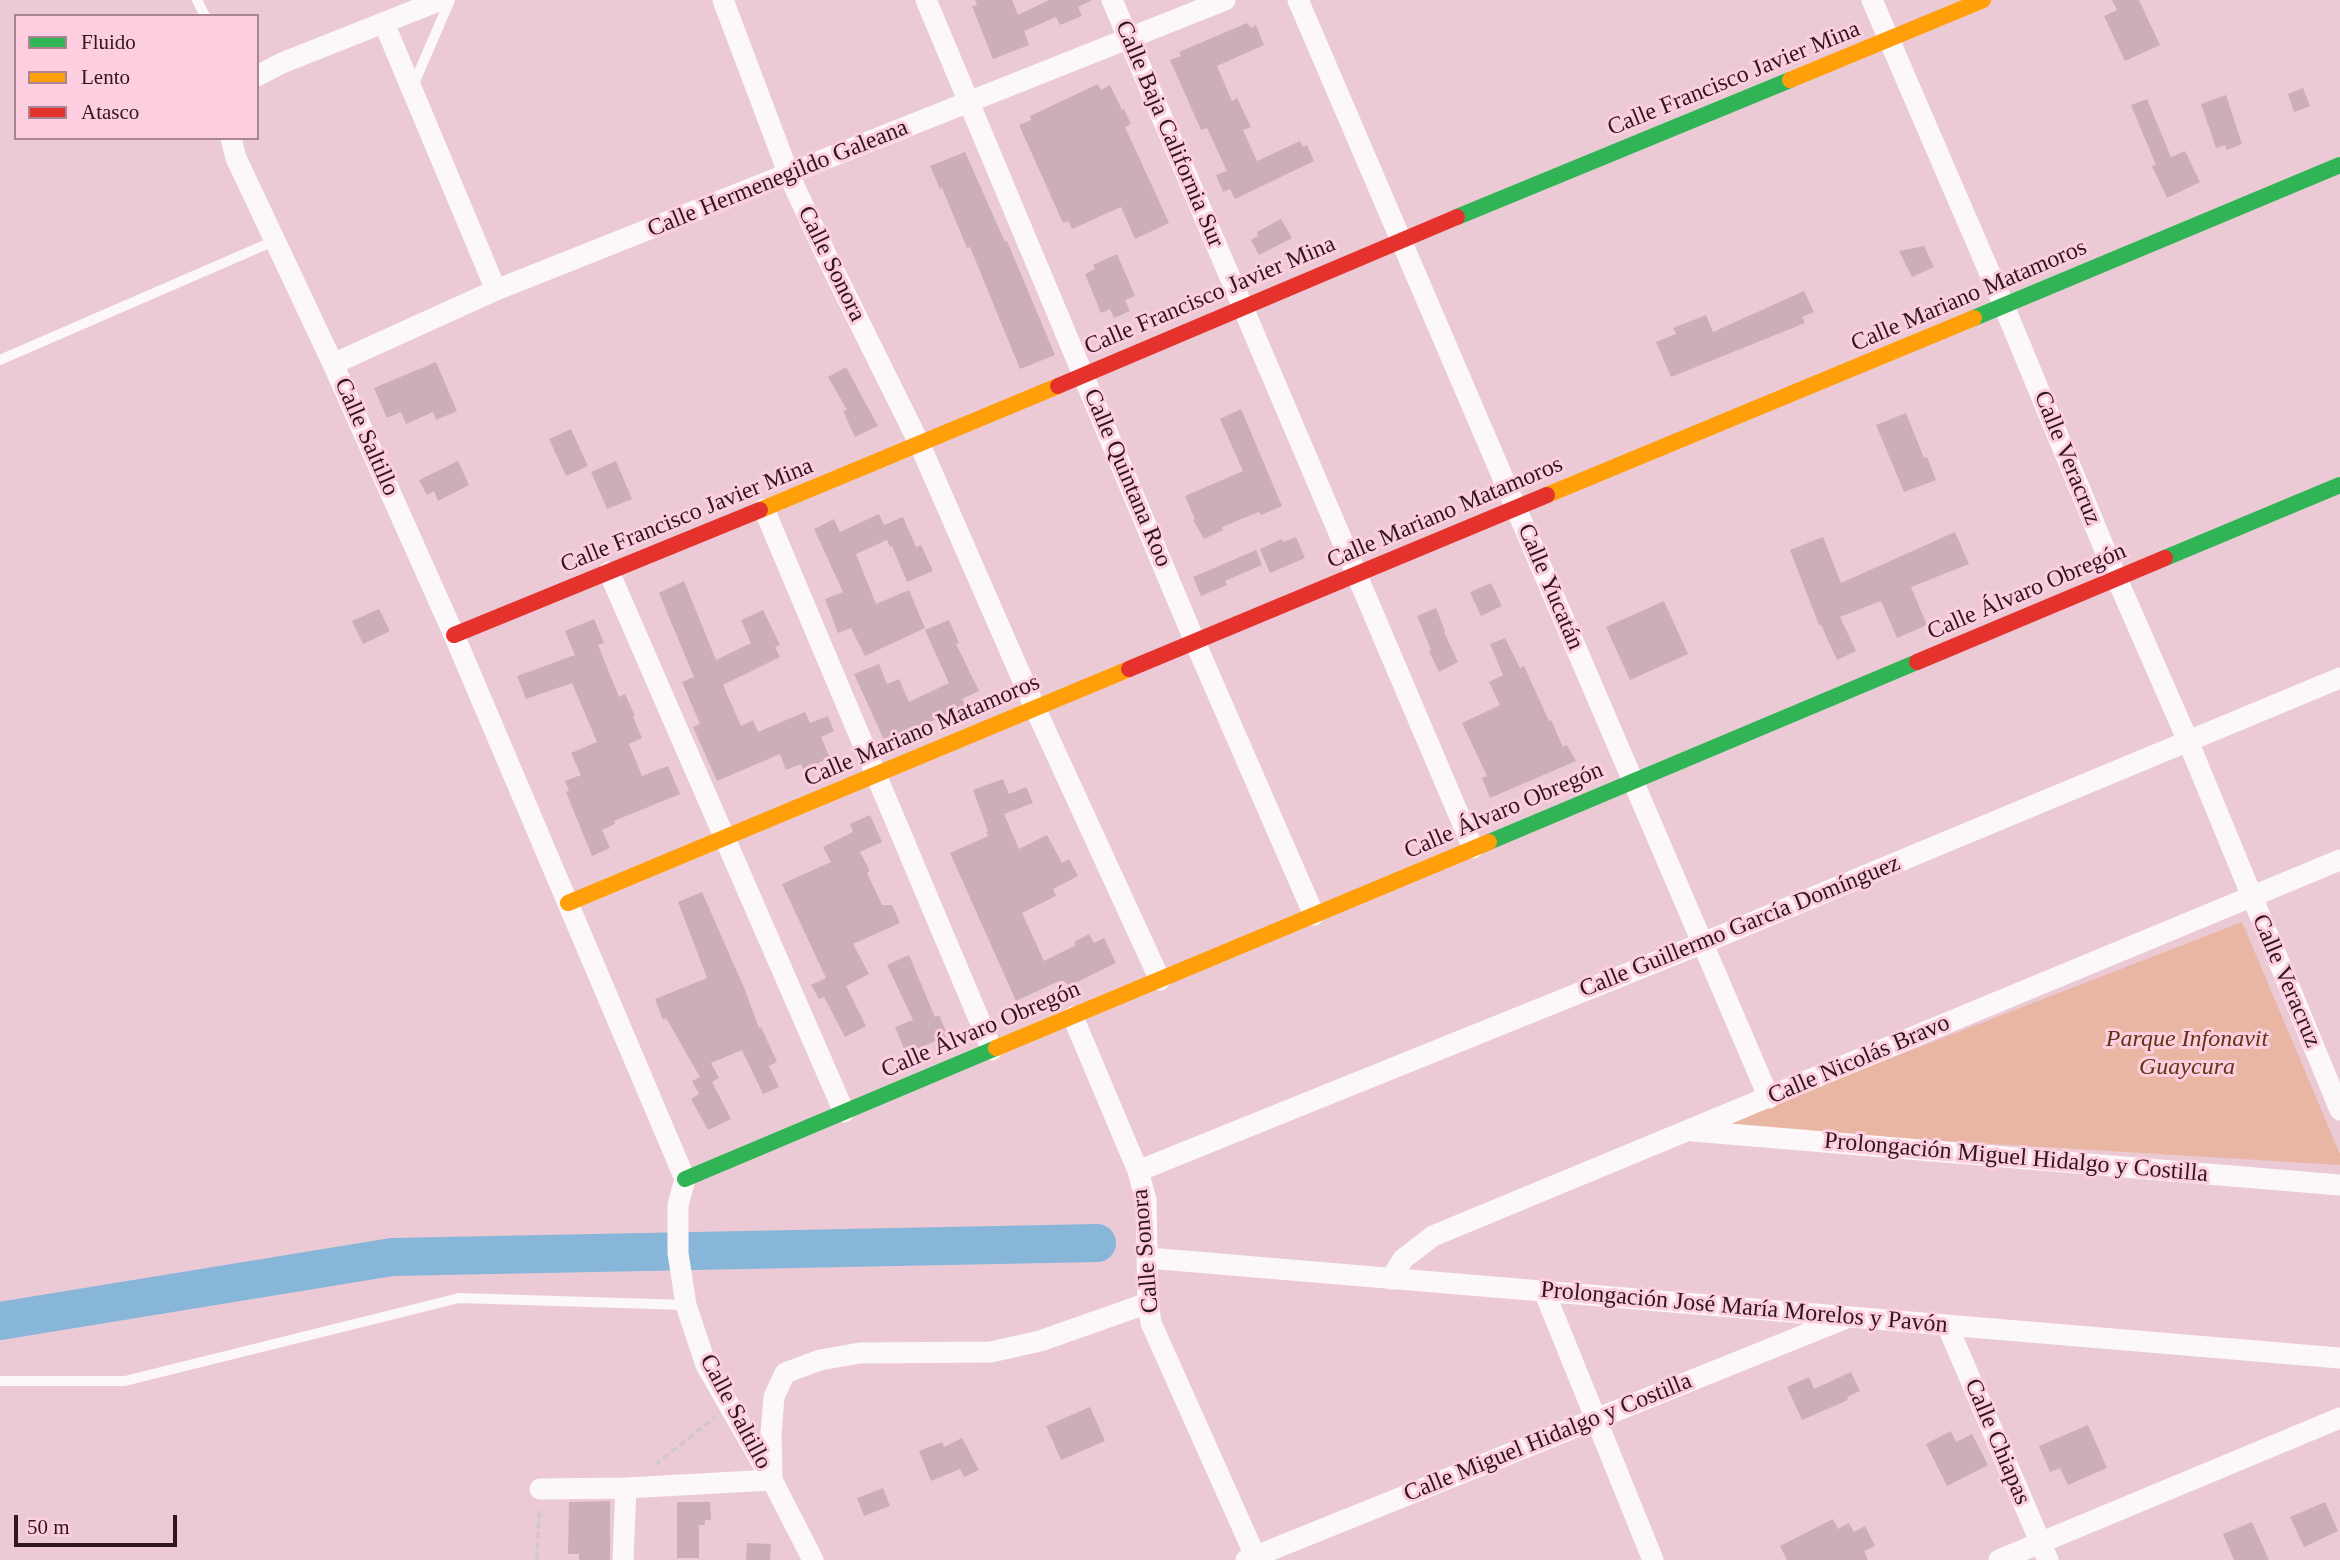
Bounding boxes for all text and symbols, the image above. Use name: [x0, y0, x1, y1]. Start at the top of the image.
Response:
legend: [14, 14, 259, 140]
street label: Calle Francisco Javier Mina: [1603, 15, 1865, 143]
street label: Calle Baja California Sur: [1108, 16, 1230, 252]
text: Fluido: [81, 30, 136, 54]
text: Lento: [81, 65, 130, 89]
text: Atasco: [81, 100, 139, 124]
street label: Calle Hermenegildo Galeana: [643, 113, 913, 245]
street label: Calle Sonora: [791, 202, 871, 326]
street label: Calle Francisco Javier Mina: [1080, 230, 1340, 362]
street label: Calle Mariano Matamoros: [1847, 233, 2091, 359]
street label: Calle Saltillo: [327, 374, 405, 500]
street label: Calle Quintana Roo: [1077, 385, 1177, 571]
street label: Calle Veracruz: [2027, 387, 2107, 529]
street label: Calle Mariano Matamoros: [1323, 450, 1567, 576]
street label: Calle Francisco Javier Mina: [556, 452, 818, 580]
street label: Calle Yucatán: [1511, 520, 1589, 654]
street label: Calle Álvaro Obregón: [1923, 537, 2131, 647]
street label: Calle Mariano Matamoros: [800, 668, 1044, 794]
street label: Calle Álvaro Obregón: [1400, 756, 1608, 866]
street label: Calle Guillermo García Domínguez: [1575, 849, 1905, 1005]
street label: Calle Veracruz: [2245, 910, 2327, 1052]
street label: Calle Álvaro Obregón: [877, 975, 1085, 1085]
street label: Calle Nicolás Bravo: [1764, 1009, 1954, 1111]
park label: Parque Infonavit Guaycura: [2106, 1026, 2268, 1082]
street label: Prolongación Miguel Hidalgo y Costilla: [1823, 1127, 2209, 1189]
street label: Calle Sonora: [1126, 1188, 1166, 1314]
street label: Prolongación José María Morelos y Pavón: [1539, 1276, 1949, 1340]
street label: Calle Saltillo: [693, 1350, 777, 1474]
street label: Calle Miguel Hidalgo y Costilla: [1400, 1367, 1696, 1509]
street label: Calle Chiapas: [1958, 1375, 2036, 1509]
scale bar: [18, 1500, 180, 1544]
text: 50 m: [27, 1515, 70, 1539]

